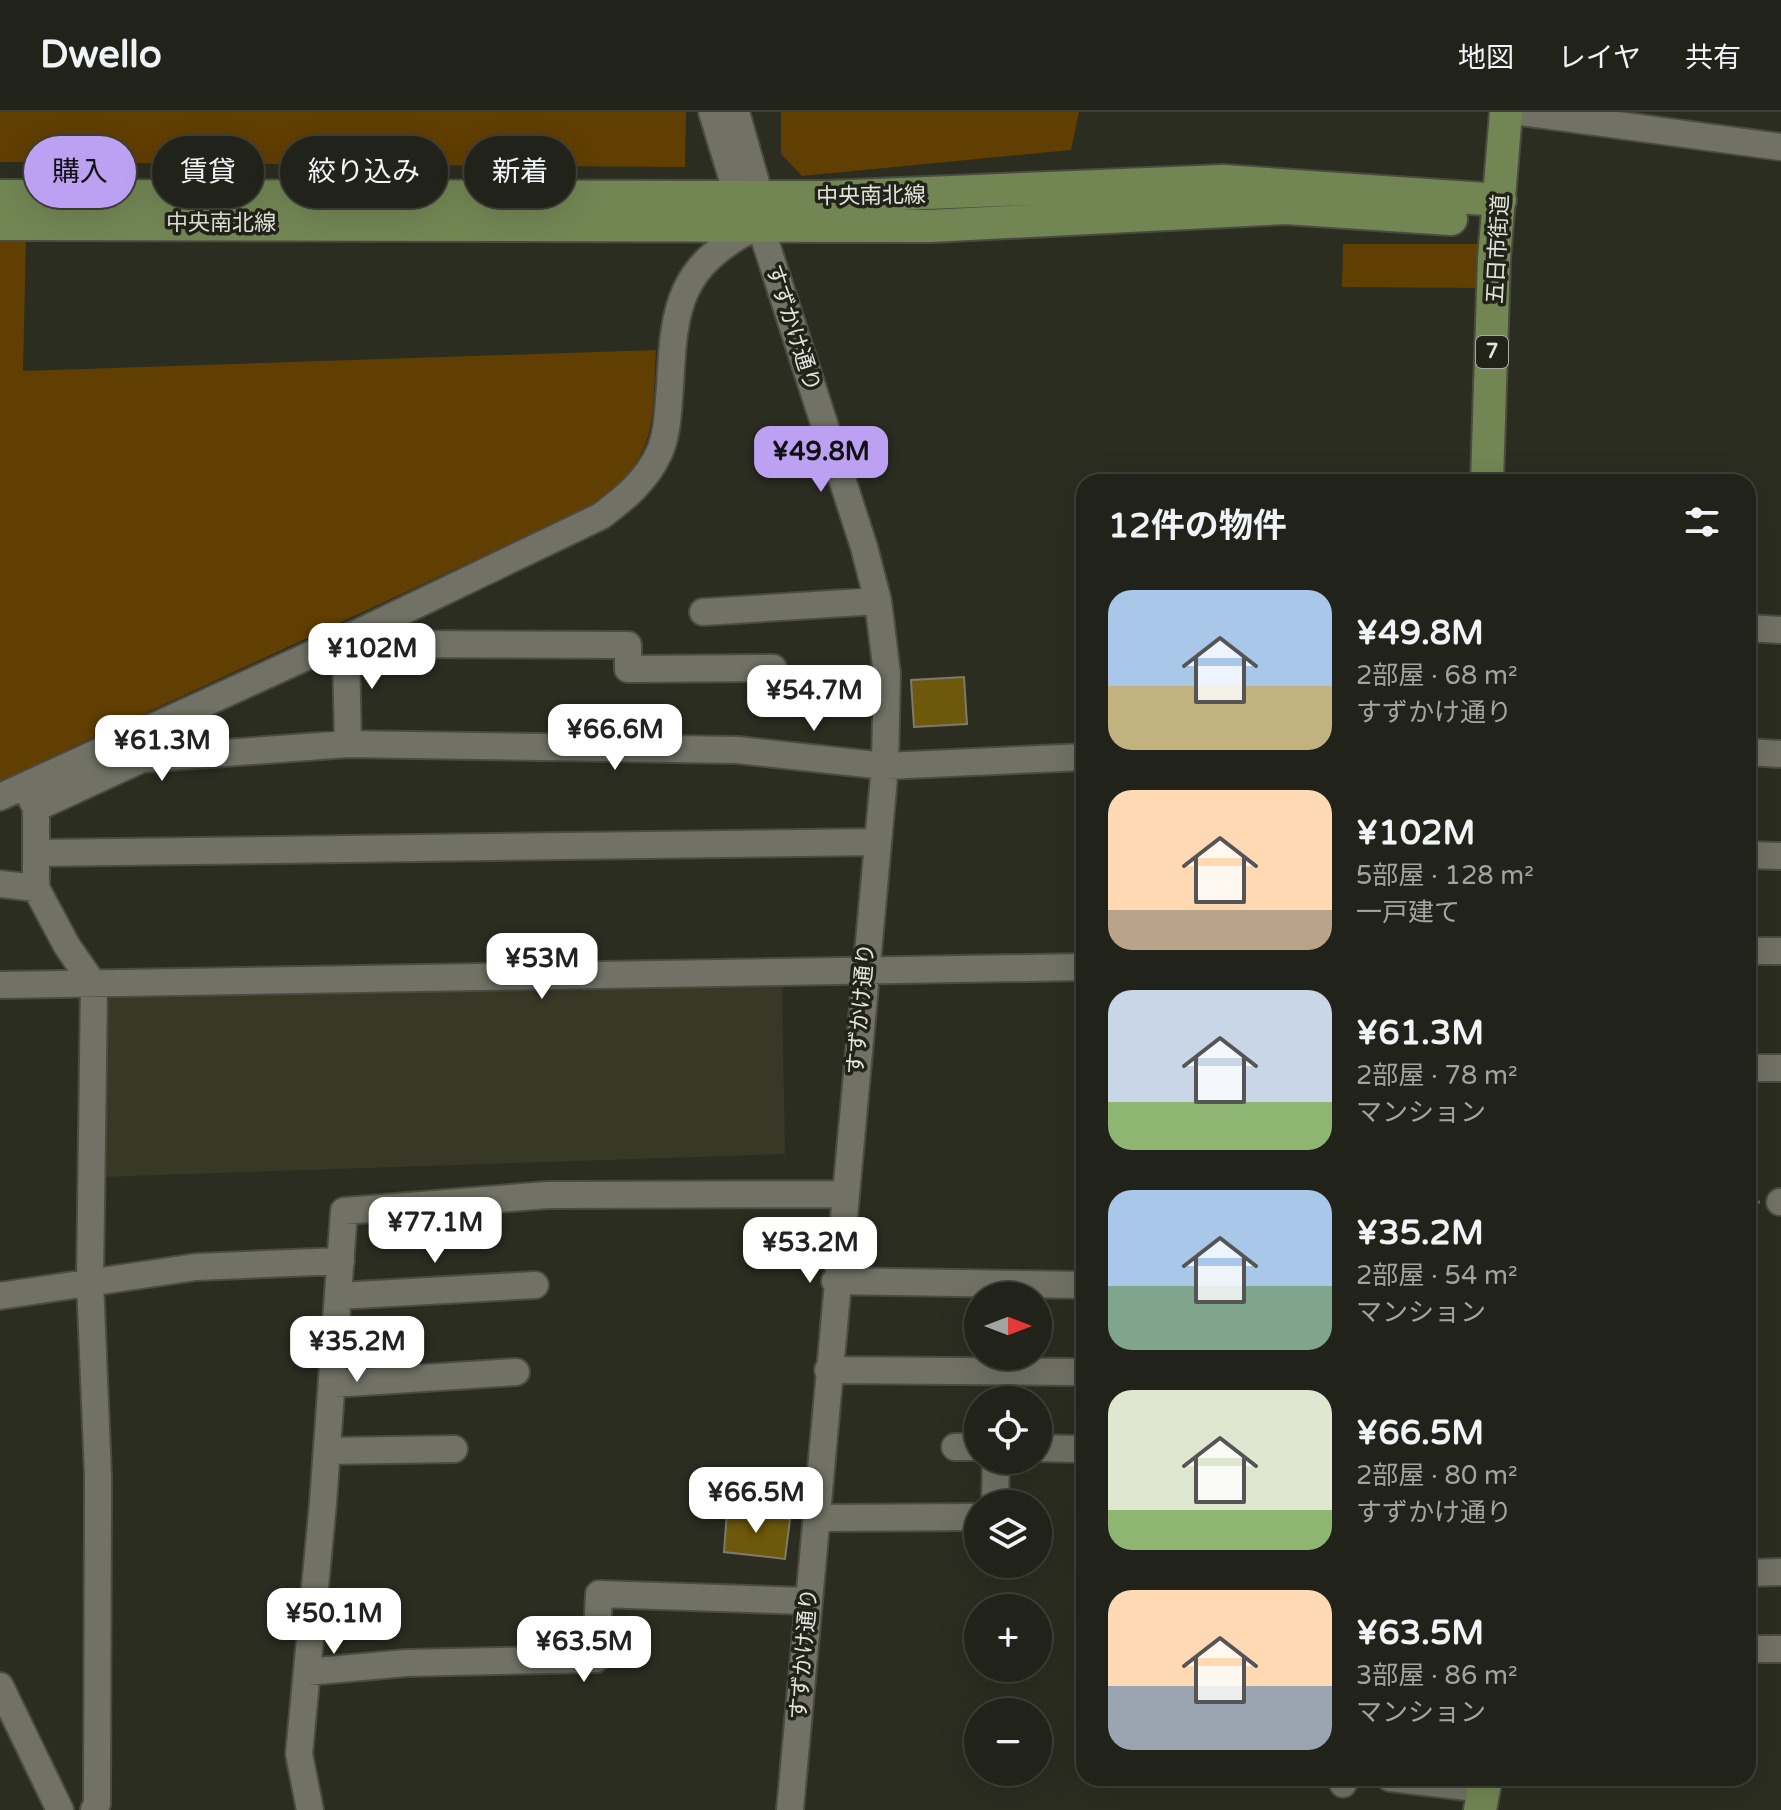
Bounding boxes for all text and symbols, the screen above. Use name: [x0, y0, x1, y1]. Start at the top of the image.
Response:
text: Dwello: [40, 32, 162, 78]
text: 地図: [1458, 41, 1514, 75]
text: レイヤ: [1558, 41, 1641, 75]
text: 共有: [1685, 41, 1741, 75]
chip: 購入: [24, 136, 136, 208]
chip: 賃貸: [152, 136, 264, 208]
chip: 絞り込み: [280, 136, 448, 208]
chip: 新着: [464, 136, 576, 208]
street label: 中央南北線: [816, 182, 926, 210]
street label: 五日市街道: [1482, 193, 1514, 305]
street label: 中央南北線: [166, 210, 276, 236]
street label: すずかけ通り: [760, 261, 826, 395]
road number: 7: [1476, 336, 1508, 368]
pin: ¥49.8M: [756, 426, 886, 494]
text: ¥49.8M: [772, 436, 870, 467]
icon: filters: [1680, 500, 1724, 544]
text: 12件の物件: [1108, 506, 1287, 547]
text: ¥49.8M: [1356, 613, 1484, 654]
icon: home: [1172, 622, 1268, 718]
pin: ¥102M: [316, 623, 428, 691]
text: ¥102M: [326, 633, 418, 664]
text: 2部屋 · 68 m²: [1356, 660, 1518, 691]
pin: ¥54.7M: [749, 665, 879, 733]
text: ¥54.7M: [765, 675, 863, 706]
text: すずかけ通り: [1356, 697, 1512, 728]
pin: ¥66.6M: [550, 704, 680, 772]
text: ¥66.6M: [566, 714, 664, 745]
pin: ¥61.3M: [97, 715, 227, 783]
text: ¥61.3M: [113, 725, 211, 756]
text: ¥102M: [1356, 813, 1475, 854]
icon: home: [1172, 822, 1268, 918]
text: 5部屋 · 128 m²: [1356, 860, 1534, 891]
text: 一戸建て: [1356, 897, 1460, 928]
pin: ¥53M: [495, 933, 589, 1001]
street label: すずかけ通り: [842, 942, 880, 1076]
text: ¥53M: [505, 943, 579, 974]
text: ¥61.3M: [1356, 1013, 1484, 1054]
icon: home: [1172, 1022, 1268, 1118]
text: 2部屋 · 78 m²: [1356, 1060, 1518, 1091]
text: マンション: [1356, 1097, 1486, 1128]
pin: ¥77.1M: [370, 1197, 500, 1265]
text: ¥77.1M: [387, 1207, 483, 1238]
text: ¥35.2M: [1356, 1213, 1484, 1254]
pin: ¥53.2M: [745, 1217, 875, 1285]
icon: home: [1172, 1222, 1268, 1318]
text: ¥53.2M: [761, 1227, 859, 1258]
text: 2部屋 · 54 m²: [1356, 1260, 1518, 1291]
north arrow: [964, 1282, 1052, 1370]
map controls: [964, 1282, 1052, 1786]
text: マンション: [1356, 1297, 1486, 1328]
pin: ¥35.2M: [292, 1316, 422, 1384]
text: ¥35.2M: [308, 1326, 406, 1357]
button: locate: [964, 1386, 1052, 1474]
text: ¥66.5M: [1356, 1413, 1484, 1454]
icon: home: [1172, 1422, 1268, 1518]
text: 2部屋 · 80 m²: [1356, 1460, 1518, 1491]
pin: ¥66.5M: [691, 1467, 821, 1535]
text: ¥66.5M: [707, 1477, 805, 1508]
button: layers: [964, 1490, 1052, 1578]
text: すずかけ通り: [1356, 1497, 1512, 1528]
street label: すずかけ通り: [785, 1587, 823, 1721]
pin: ¥50.1M: [269, 1588, 399, 1656]
button: +: [964, 1594, 1052, 1682]
text: ¥50.1M: [285, 1598, 383, 1629]
text: ¥63.5M: [1356, 1613, 1484, 1654]
pin: ¥63.5M: [519, 1616, 649, 1684]
icon: home: [1172, 1622, 1268, 1718]
text: ¥63.5M: [535, 1626, 633, 1657]
text: 3部屋 · 86 m²: [1356, 1660, 1518, 1691]
text: マンション: [1356, 1697, 1486, 1728]
button: −: [964, 1698, 1052, 1786]

